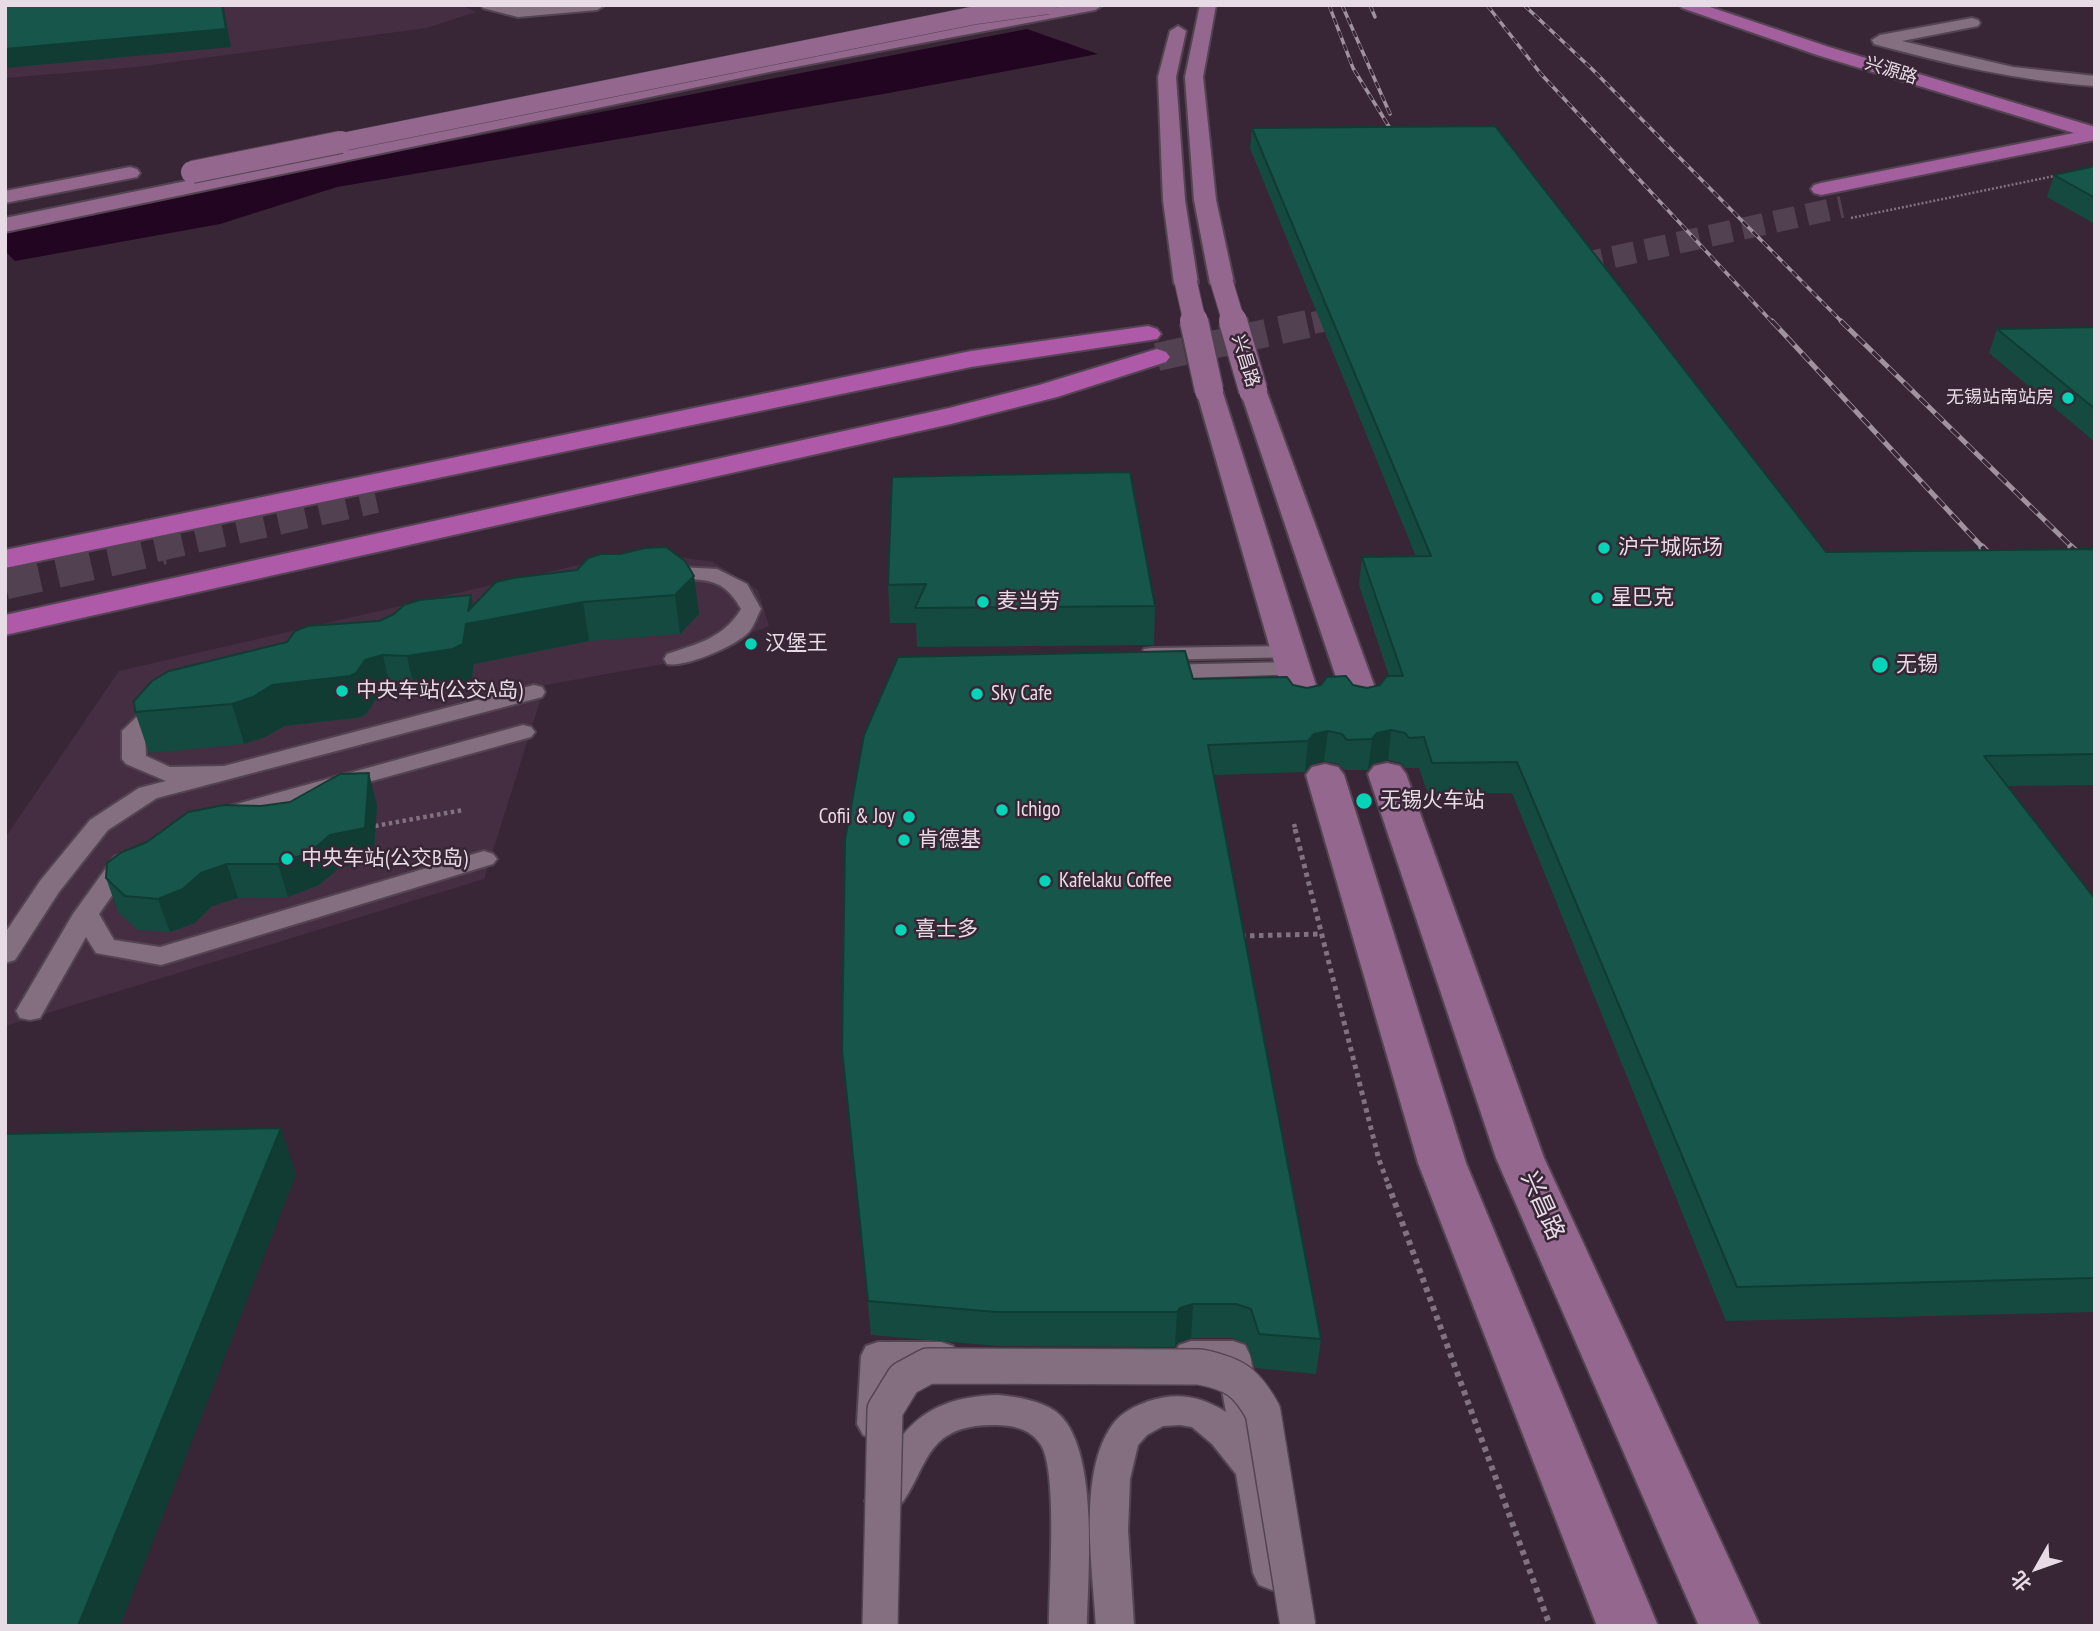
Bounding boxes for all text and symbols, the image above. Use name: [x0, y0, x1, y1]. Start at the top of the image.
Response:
street label: 兴源路: [1862, 53, 1920, 89]
street label: 兴昌路: [1227, 332, 1263, 390]
place label: 无锡站南站房: [1946, 387, 2054, 409]
marker: 无锡站南站房: [2060, 390, 2076, 406]
place label: 沪宁城际场: [1618, 535, 1723, 561]
marker: 沪宁城际场: [1596, 540, 1612, 556]
place label: 星巴克: [1611, 585, 1674, 611]
place label: 麦当劳: [997, 589, 1060, 615]
marker: 星巴克: [1589, 590, 1605, 606]
marker: 麦当劳: [975, 594, 991, 610]
place label: 汉堡王: [765, 631, 828, 657]
marker: 汉堡王: [743, 636, 759, 652]
place label: 无锡: [1896, 652, 1938, 678]
marker: 无锡: [1870, 655, 1890, 675]
place label: 中央车站(公交A岛): [356, 678, 523, 704]
place label: Sky Cafe: [991, 681, 1052, 707]
marker: 中央车站(公交A岛): [334, 683, 350, 699]
marker: Sky Cafe: [969, 686, 985, 702]
place label: 无锡火车站: [1380, 788, 1485, 814]
marker: 无锡火车站: [1354, 791, 1374, 811]
place label: Ichigo: [1016, 797, 1060, 823]
marker: Ichigo: [994, 802, 1010, 818]
place label: Cofii & Joy: [819, 804, 895, 830]
marker: Cofii & Joy: [901, 809, 917, 825]
place label: 肯德基: [918, 827, 981, 853]
marker: 肯德基: [896, 832, 912, 848]
place label: 中央车站(公交B岛): [301, 846, 468, 872]
marker: 中央车站(公交B岛): [279, 851, 295, 867]
place label: Kafelaku Coffee: [1059, 868, 1172, 894]
marker: Kafelaku Coffee: [1037, 873, 1053, 889]
place label: 喜士多: [915, 917, 978, 943]
marker: 喜士多: [893, 922, 909, 938]
street label: 兴昌路: [1514, 1167, 1570, 1245]
north arrow: [2002, 1533, 2072, 1603]
text: 北: [2006, 1567, 2036, 1597]

